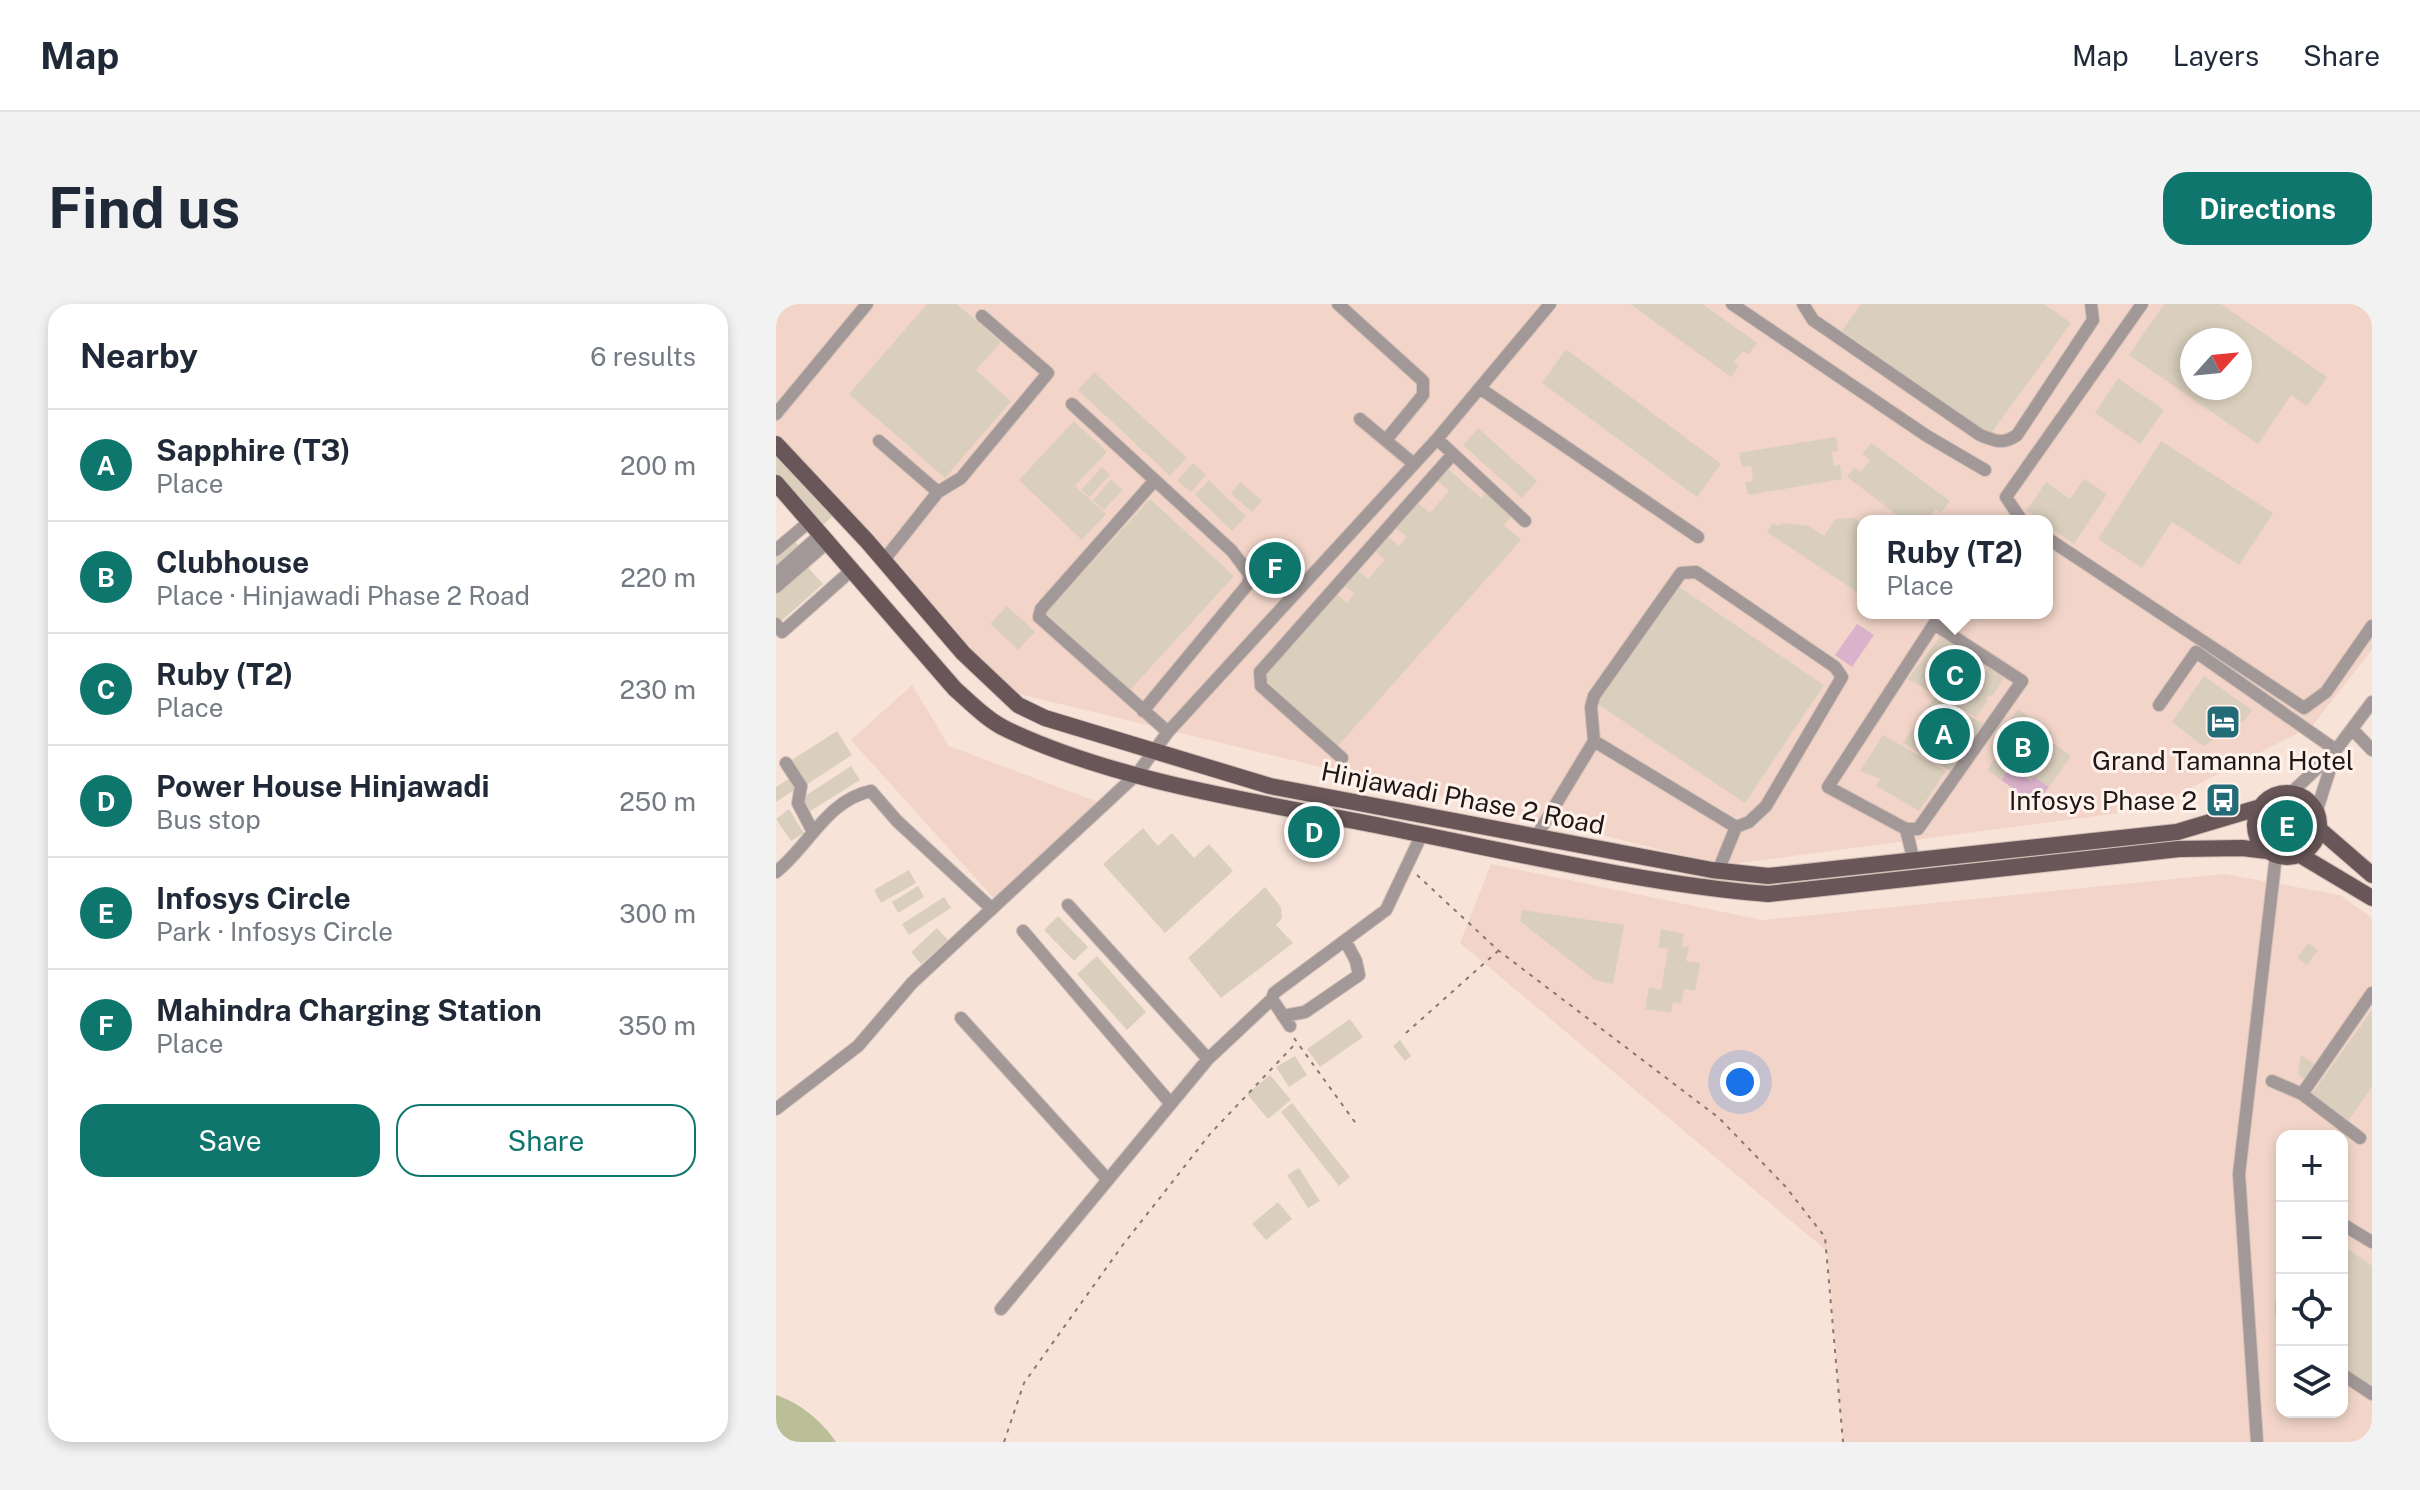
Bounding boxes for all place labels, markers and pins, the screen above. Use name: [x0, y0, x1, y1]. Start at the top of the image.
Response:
pin: F: [1249, 538, 1301, 598]
pin: C: [1929, 645, 1981, 705]
hotel icon: Grand Tamanna Hotel: [2204, 703, 2242, 741]
pin: A: [1918, 704, 1970, 764]
pin: B: [1997, 717, 2049, 777]
place label: Grand Tamanna Hotel: [2092, 745, 2354, 776]
bus stop icon: Infosys Phase 2: [2204, 781, 2242, 819]
place label: Infosys Phase 2: [2009, 785, 2197, 816]
pin: E: [2261, 796, 2313, 856]
pin: D: [1288, 802, 1340, 862]

